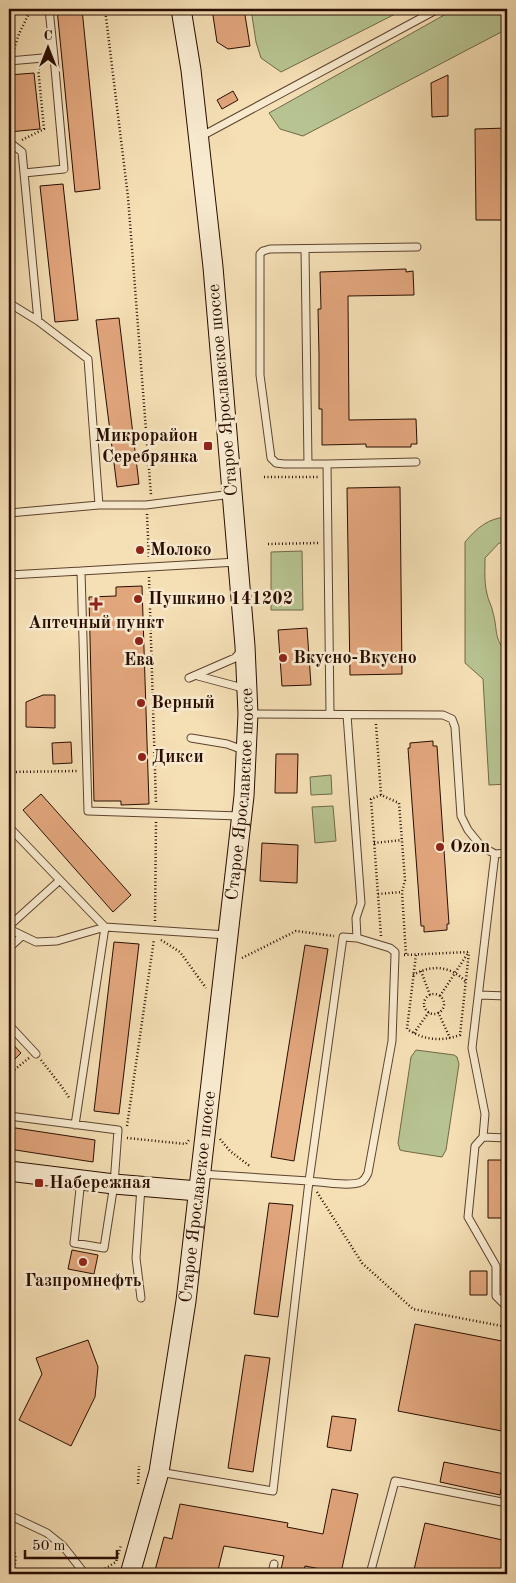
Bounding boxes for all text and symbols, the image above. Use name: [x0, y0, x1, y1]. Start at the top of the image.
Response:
north arrow: [22, 22, 72, 72]
text: С: [43, 29, 53, 43]
street label: Старое Ярославское шоссе: [205, 283, 241, 497]
place label: Микрорайон Серебрянка: [95, 427, 198, 466]
marker: Микрорайон Серебрянка: [202, 440, 214, 452]
place label: Молоко: [150, 541, 212, 559]
marker: Молоко: [134, 544, 146, 556]
place label: Пушкино 141202: [148, 590, 293, 608]
marker: Пушкино 141202: [132, 593, 144, 605]
marker: Аптечный пункт: [90, 598, 102, 610]
place label: Аптечный пункт: [28, 614, 164, 632]
marker: Ева: [133, 635, 145, 647]
place label: Вкусно-Вкусно: [293, 649, 417, 667]
place label: Ева: [124, 651, 154, 669]
marker: Вкусно-Вкусно: [277, 652, 289, 664]
street label: Старое Ярославское шоссе: [223, 688, 257, 901]
place label: Верный: [151, 694, 215, 712]
marker: Верный: [135, 697, 147, 709]
place label: Дикси: [152, 748, 204, 766]
marker: Дикси: [136, 751, 148, 763]
place label: Ozon: [450, 838, 490, 856]
marker: Ozon: [434, 841, 446, 853]
street label: Старое Ярославское шоссе: [177, 1090, 219, 1304]
place label: Набережная: [49, 1174, 151, 1192]
marker: Набережная: [33, 1177, 45, 1189]
marker: Газпромнефть: [77, 1256, 89, 1268]
place label: Газпромнефть: [24, 1272, 142, 1291]
scale bar: [25, 1528, 118, 1560]
text: 50 m: [32, 1539, 66, 1554]

